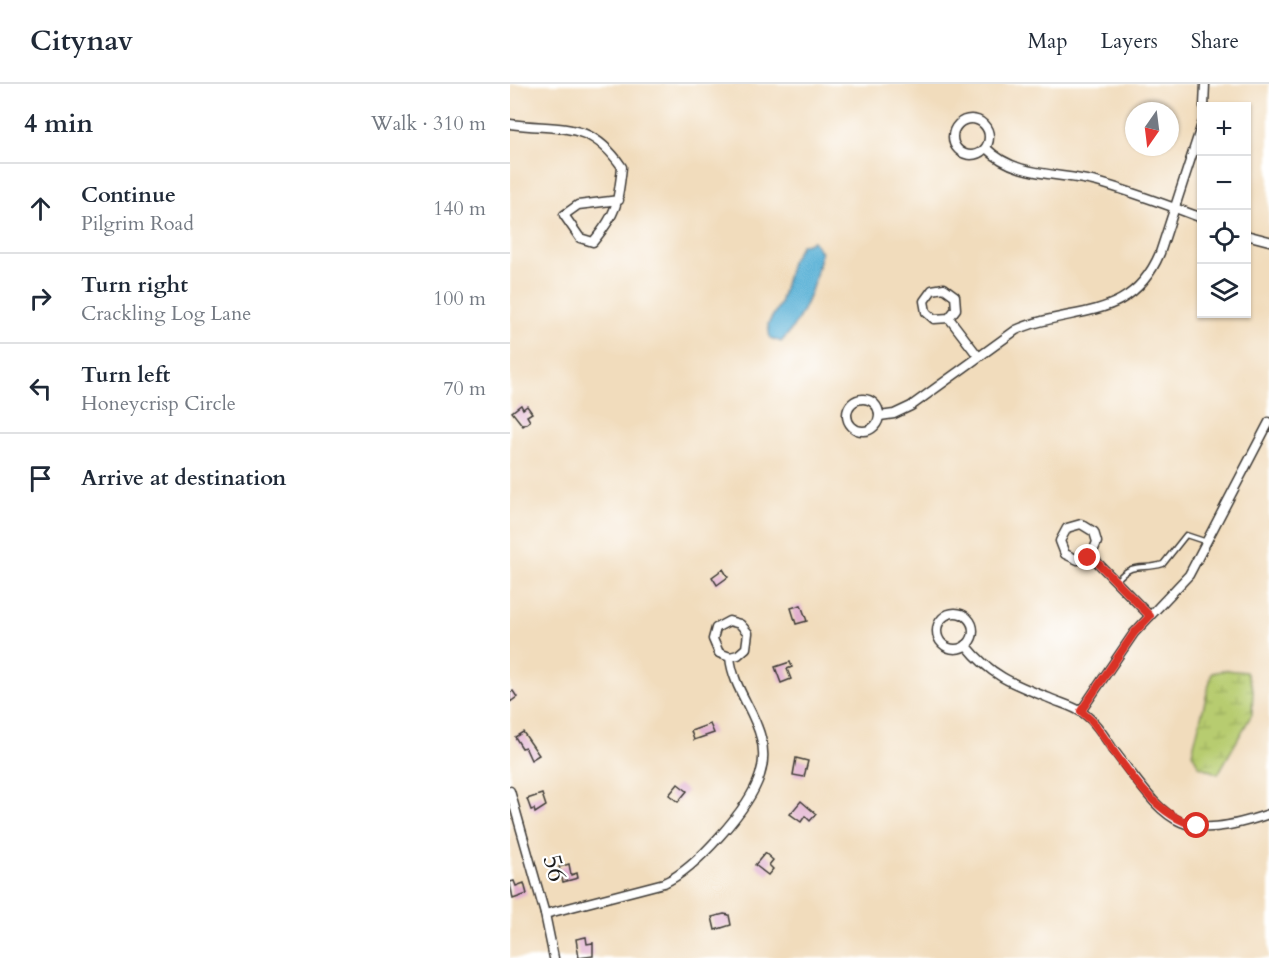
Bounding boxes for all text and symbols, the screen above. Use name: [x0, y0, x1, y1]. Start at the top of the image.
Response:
text: Citynav: [30, 22, 133, 60]
text: Map: [1028, 27, 1068, 56]
text: Layers: [1101, 27, 1158, 56]
text: Share: [1191, 27, 1239, 56]
north arrow: [1125, 102, 1179, 156]
map controls: [1197, 102, 1251, 318]
button: +: [1197, 102, 1251, 156]
text: 4 min: [24, 106, 93, 141]
text: Walk · 310 m: [371, 110, 486, 137]
button: −: [1197, 156, 1251, 210]
text: Continue: [81, 180, 176, 210]
icon: ahead: [24, 192, 57, 225]
text: 140 m: [433, 195, 486, 222]
text: Pilgrim Road: [81, 210, 194, 237]
button: locate: [1197, 210, 1251, 264]
button: layers: [1197, 264, 1251, 318]
text: Turn right: [81, 270, 188, 300]
icon: right: [24, 282, 57, 315]
text: 100 m: [433, 285, 486, 312]
text: Crackling Log Lane: [81, 300, 251, 327]
text: Turn left: [81, 360, 170, 390]
icon: left: [24, 372, 57, 405]
text: 70 m: [443, 375, 486, 402]
text: Honeycrisp Circle: [81, 390, 236, 417]
icon: arrive: [24, 462, 57, 495]
text: Arrive at destination: [81, 463, 286, 493]
route end: [1074, 544, 1100, 570]
route start: [1183, 812, 1209, 838]
street label: 56: [535, 851, 575, 885]

